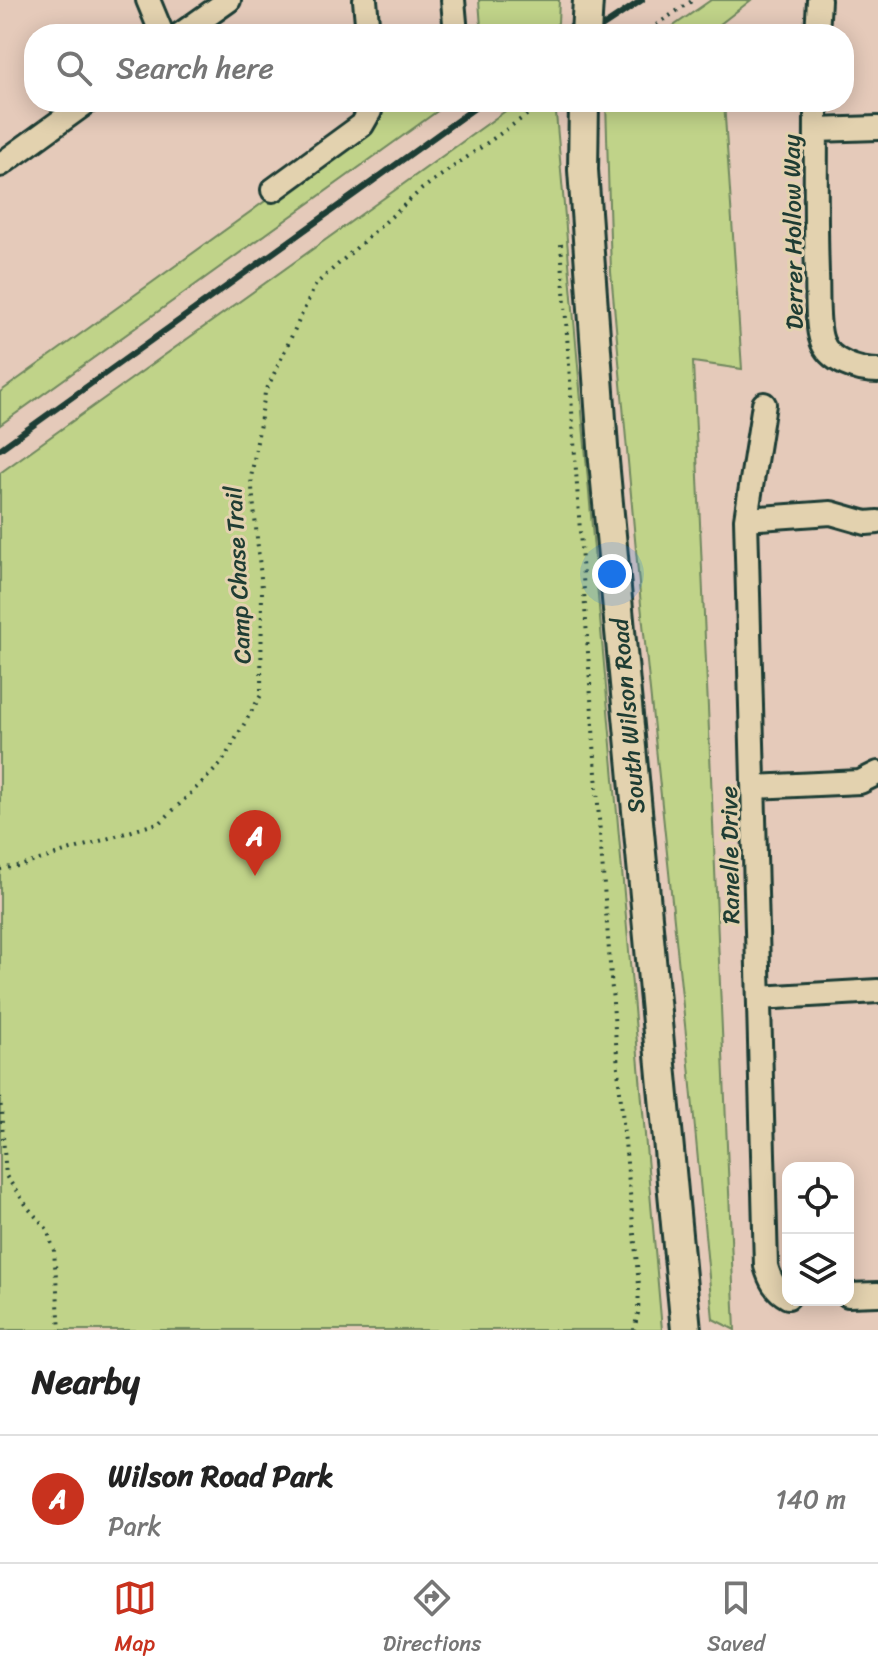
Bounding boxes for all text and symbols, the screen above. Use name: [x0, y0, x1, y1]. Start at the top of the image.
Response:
search box: [24, 24, 854, 112]
text: Search here: [116, 41, 274, 95]
icon: search: [52, 46, 96, 90]
street label: Derrer Hollow Way: [770, 133, 816, 330]
street label: Camp Chase Trail: [212, 484, 264, 665]
your location: [592, 554, 632, 594]
street label: South Wilson Road: [598, 615, 657, 815]
street label: Ranelle Drive: [708, 786, 752, 924]
pin: A: [229, 810, 281, 876]
map controls: [782, 1162, 854, 1306]
button: locate: [782, 1162, 854, 1234]
button: layers: [782, 1234, 854, 1306]
text: Nearby: [32, 1352, 140, 1412]
text: Wilson Road Park: [108, 1449, 334, 1503]
text: A: [49, 1476, 67, 1522]
text: 140 m: [775, 1476, 846, 1522]
text: Park: [108, 1503, 161, 1549]
tab: Map: [113, 1576, 157, 1663]
tab: Directions: [383, 1576, 481, 1663]
tab: Saved: [707, 1576, 765, 1663]

